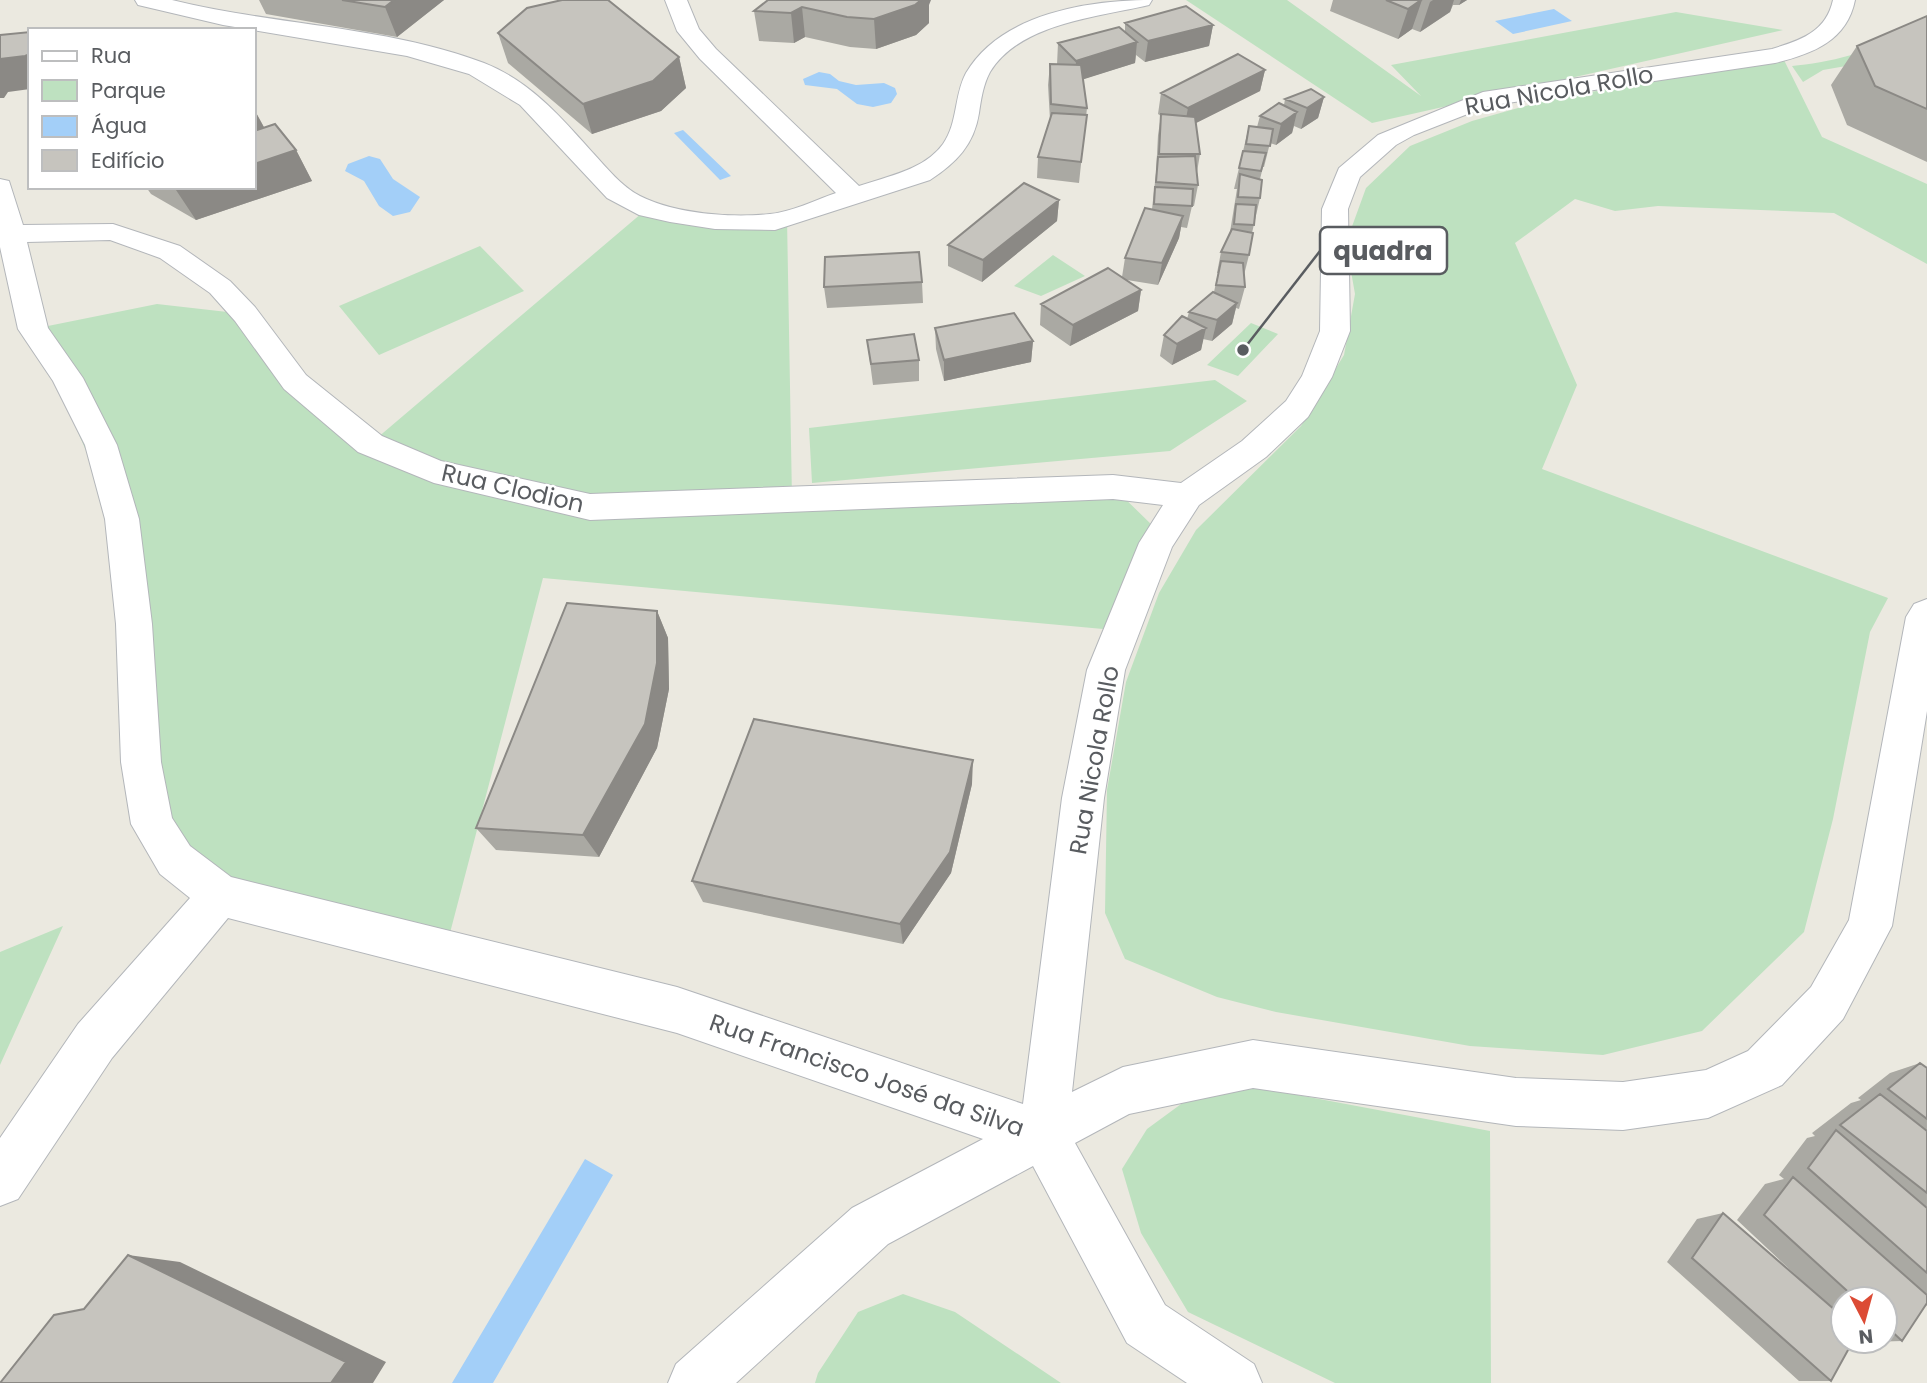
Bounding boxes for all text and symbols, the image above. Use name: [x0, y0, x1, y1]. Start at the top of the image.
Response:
legend: [28, 28, 256, 189]
text: Rua: [91, 41, 131, 70]
street label: Rua Nicola Rollo: [1462, 57, 1656, 123]
text: Parque: [91, 76, 166, 105]
text: Água: [91, 111, 147, 140]
text: Edifício: [91, 146, 165, 175]
callout: quadra: [1320, 227, 1447, 274]
text: quadra: [1333, 233, 1433, 269]
street label: Rua Clodion: [439, 456, 587, 520]
street label: Rua Nicola Rollo: [1061, 663, 1127, 857]
street label: Rua Francisco José da Silva: [705, 1006, 1029, 1144]
north arrow: [1829, 1285, 1899, 1355]
text: N: [1857, 1322, 1874, 1351]

